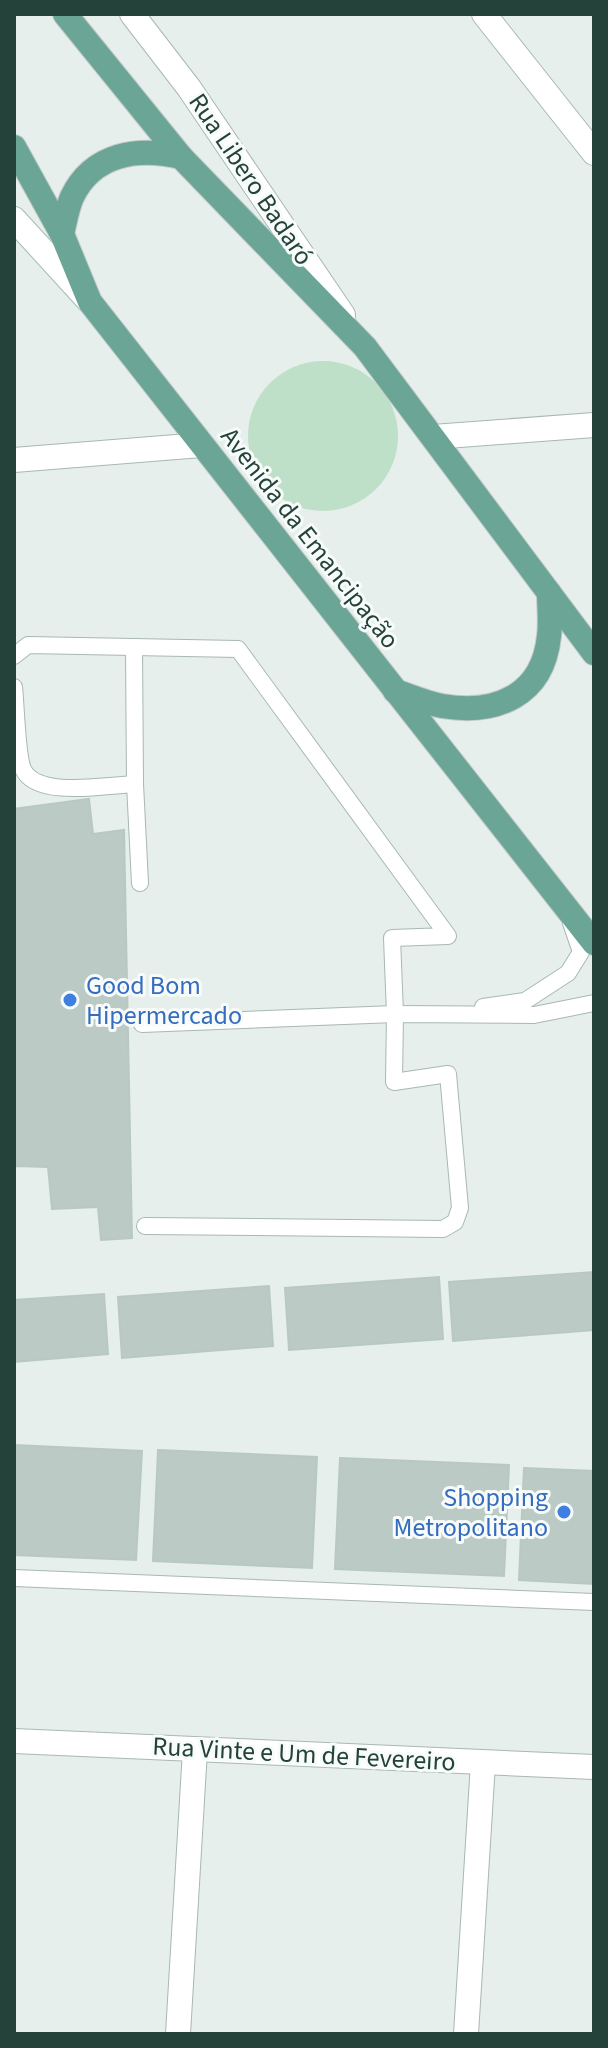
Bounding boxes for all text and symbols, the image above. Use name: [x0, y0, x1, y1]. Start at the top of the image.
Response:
street label: Rua Libero Badaró: [180, 86, 322, 272]
street label: Avenida da Emancipação: [212, 420, 408, 656]
place label: Good Bom Hipermercado: [86, 967, 242, 1034]
marker: Good Bom Hipermercado: [61, 991, 79, 1009]
place label: Shopping Metropolitano: [394, 1479, 548, 1546]
marker: Shopping Metropolitano: [555, 1503, 573, 1521]
street label: Rua Vinte e Um de Fevereiro: [152, 1728, 456, 1780]

